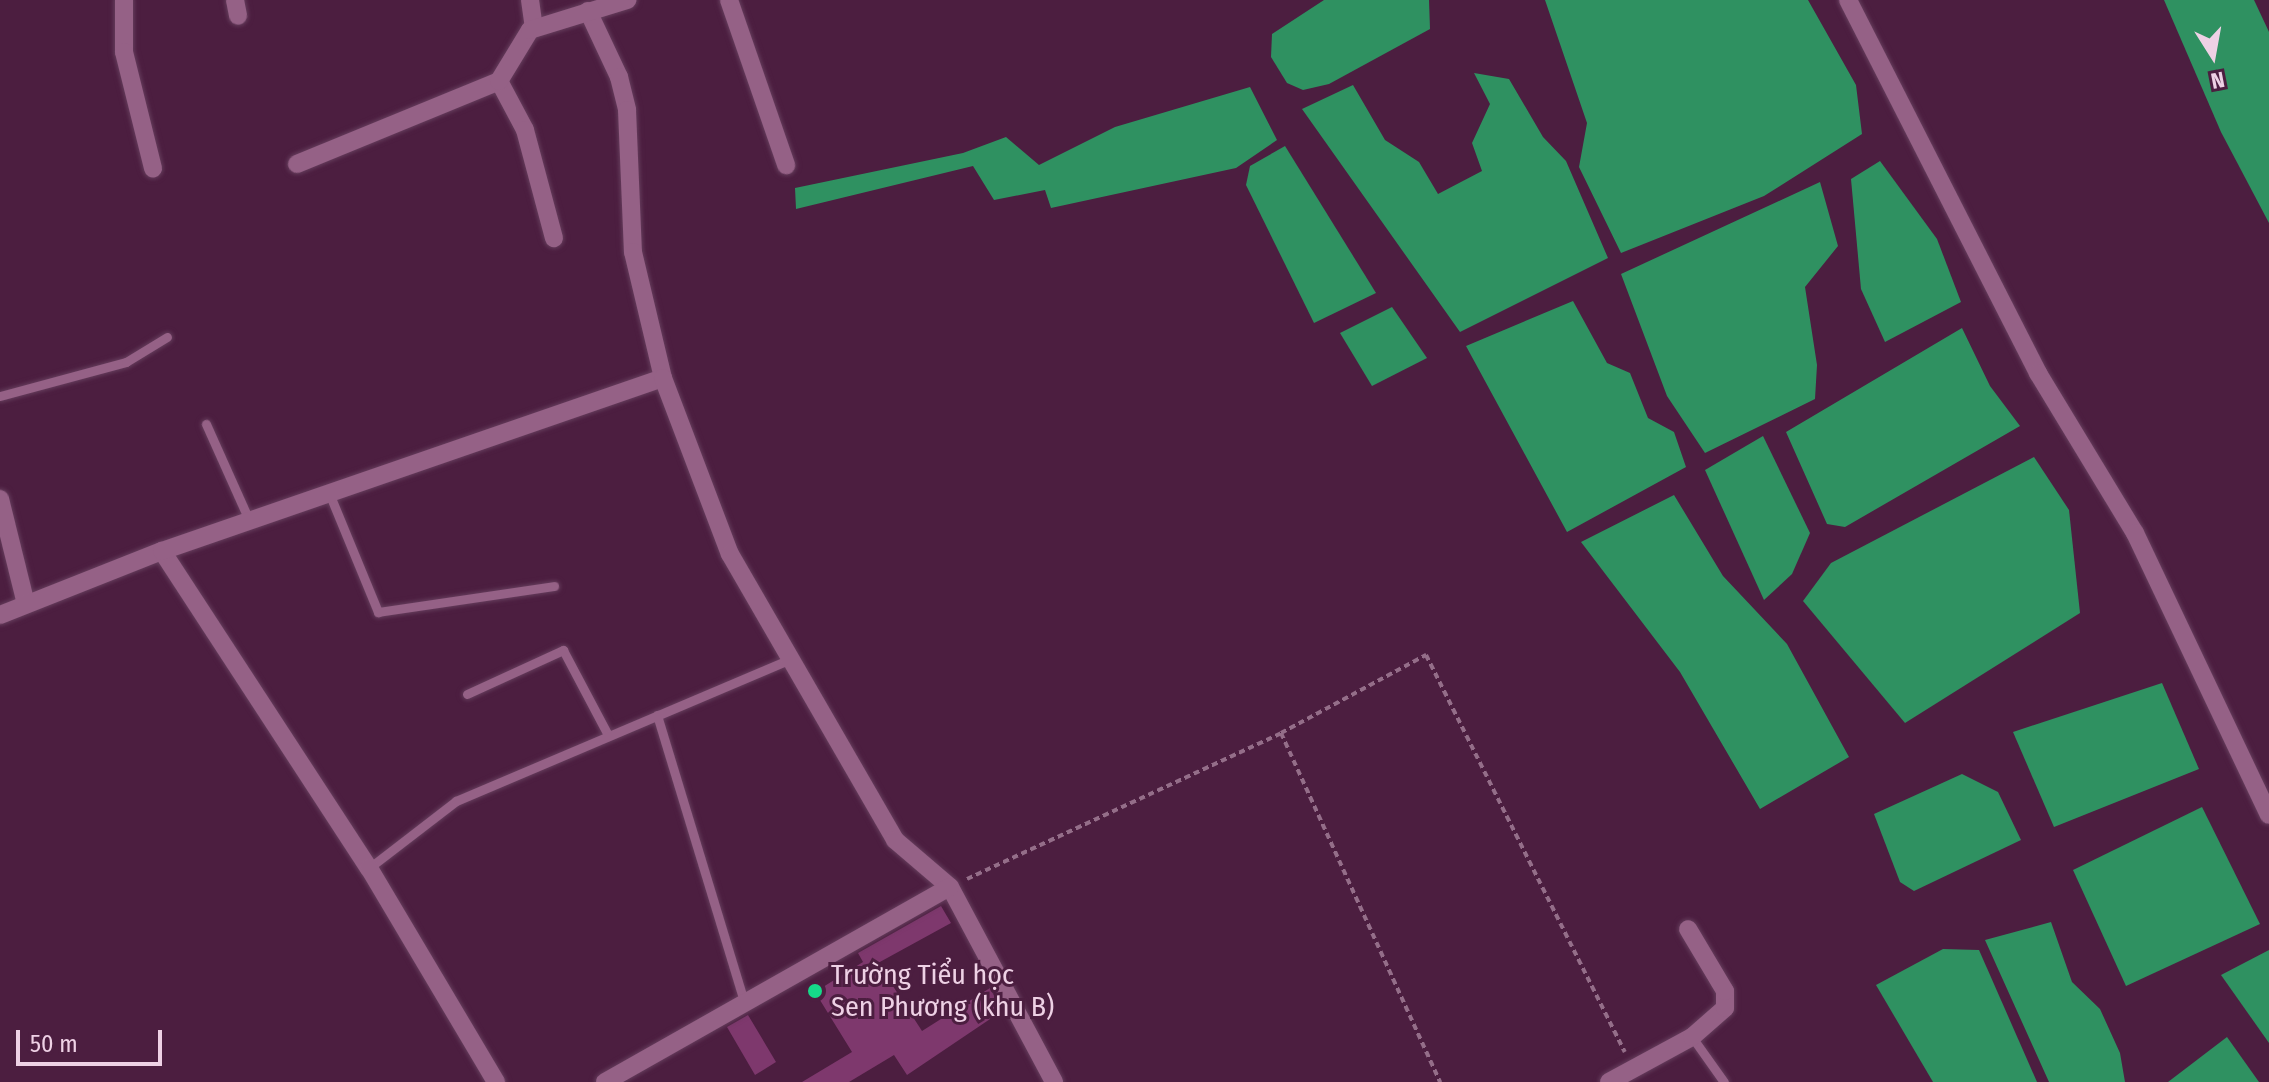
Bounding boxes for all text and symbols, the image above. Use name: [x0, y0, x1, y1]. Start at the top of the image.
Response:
north arrow: [2173, 16, 2253, 96]
text: N: [2209, 66, 2227, 95]
place label: Trường Tiểu học Sen Phương (khu B): [831, 958, 1054, 1024]
marker: Trường Tiểu học Sen Phương (khu B): [806, 982, 824, 1000]
scale bar: [20, 1014, 166, 1064]
text: 50 m: [30, 1030, 78, 1058]

